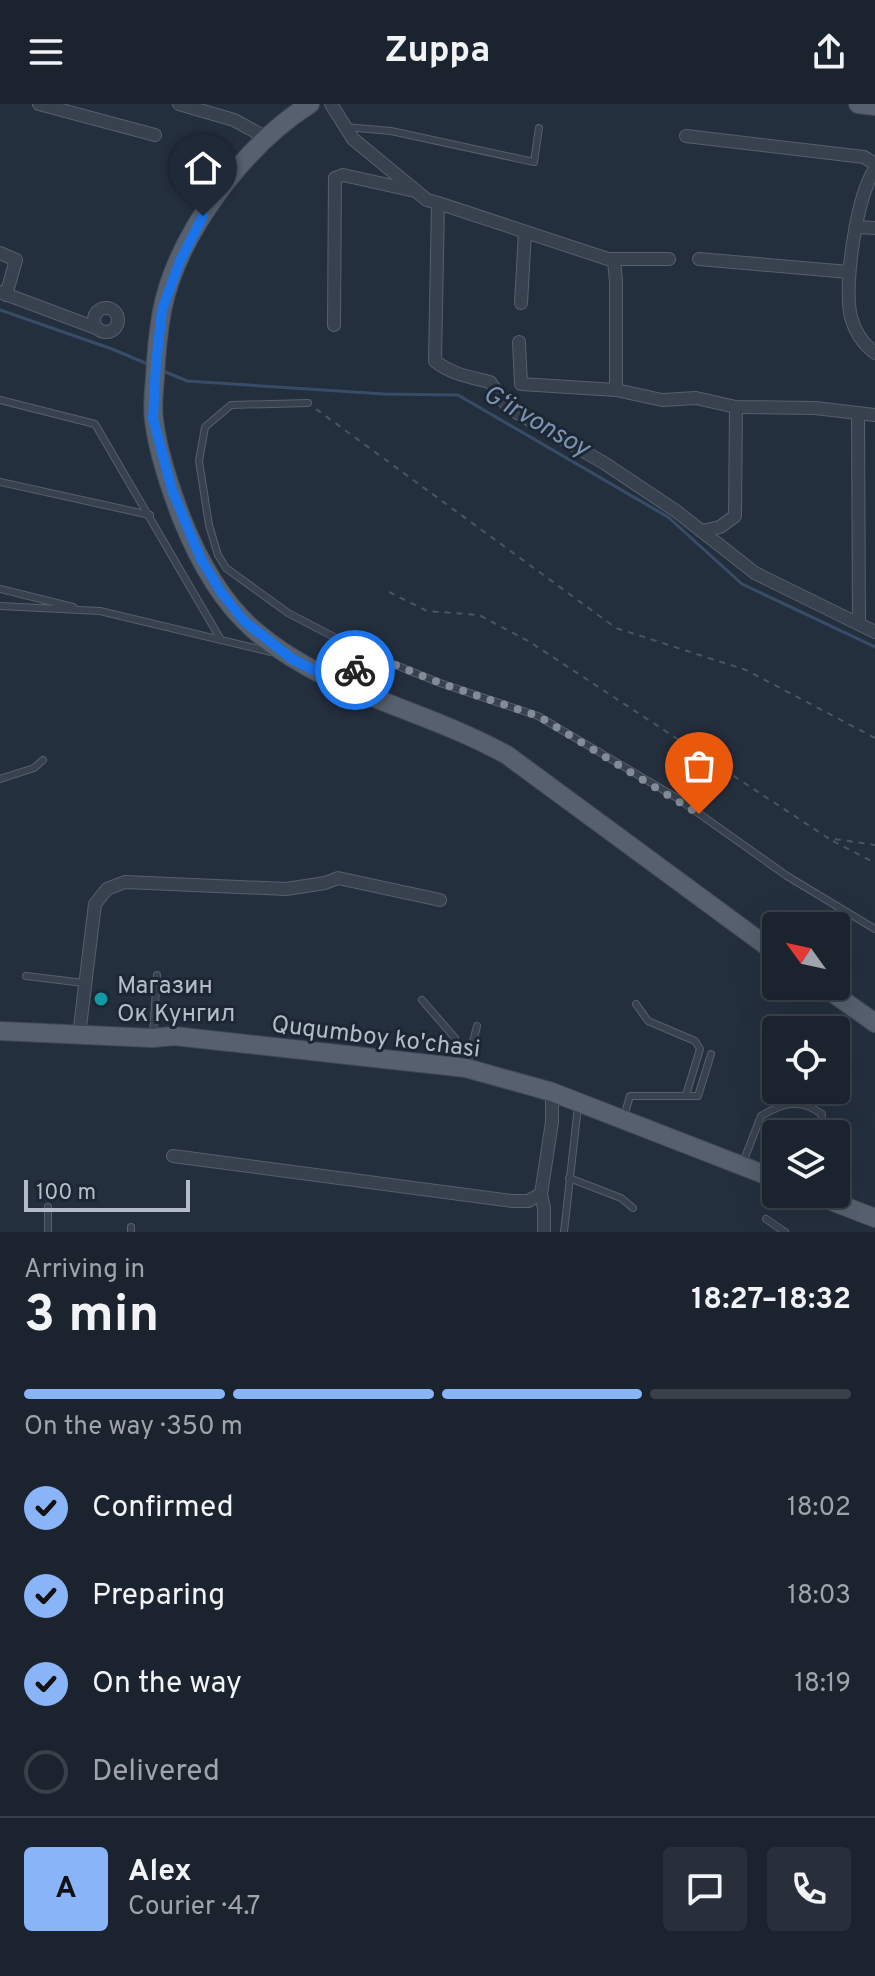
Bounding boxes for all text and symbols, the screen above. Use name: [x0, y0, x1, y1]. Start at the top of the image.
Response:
text: Zuppa: [385, 29, 490, 75]
icon: menu: [24, 30, 68, 74]
icon: share: [807, 30, 851, 74]
pin: [169, 134, 237, 216]
icon: home: [181, 146, 225, 190]
water label: G‘irvonsoy: [477, 378, 596, 467]
courier: [315, 630, 395, 710]
icon: bike: [333, 648, 377, 692]
pin: [665, 732, 733, 814]
icon: bag: [677, 744, 721, 788]
north arrow: [762, 912, 850, 1000]
map controls: [762, 912, 850, 1208]
place label: Магазин Ок Кунгил: [117, 972, 235, 1030]
marker: Магазин Ок Кунгил: [92, 990, 110, 1008]
street label: Ququmboy ko'chasi: [270, 1010, 482, 1066]
button: locate: [762, 1016, 850, 1104]
button: layers: [762, 1120, 850, 1208]
scale bar: [24, 1176, 190, 1212]
text: 100 m: [36, 1180, 96, 1207]
text: Arriving in: [24, 1254, 145, 1287]
text: 18:27–18:32: [691, 1282, 851, 1319]
text: 3 min: [24, 1284, 159, 1350]
text: On the way · 350 m: [24, 1411, 243, 1444]
icon: check: [24, 1486, 68, 1530]
text: Confirmed: [92, 1490, 234, 1527]
text: 18:02: [787, 1492, 851, 1525]
icon: check: [24, 1574, 68, 1618]
text: Preparing: [92, 1578, 225, 1615]
text: 18:03: [787, 1580, 851, 1613]
icon: check: [24, 1662, 68, 1706]
text: On the way: [92, 1666, 242, 1703]
text: 18:19: [794, 1668, 851, 1701]
text: Delivered: [92, 1754, 220, 1791]
button: chat: [663, 1847, 747, 1931]
button: phone: [767, 1847, 851, 1931]
text: Alex: [128, 1854, 192, 1891]
text: A: [55, 1871, 77, 1908]
text: Courier · 4.7: [128, 1891, 260, 1924]

